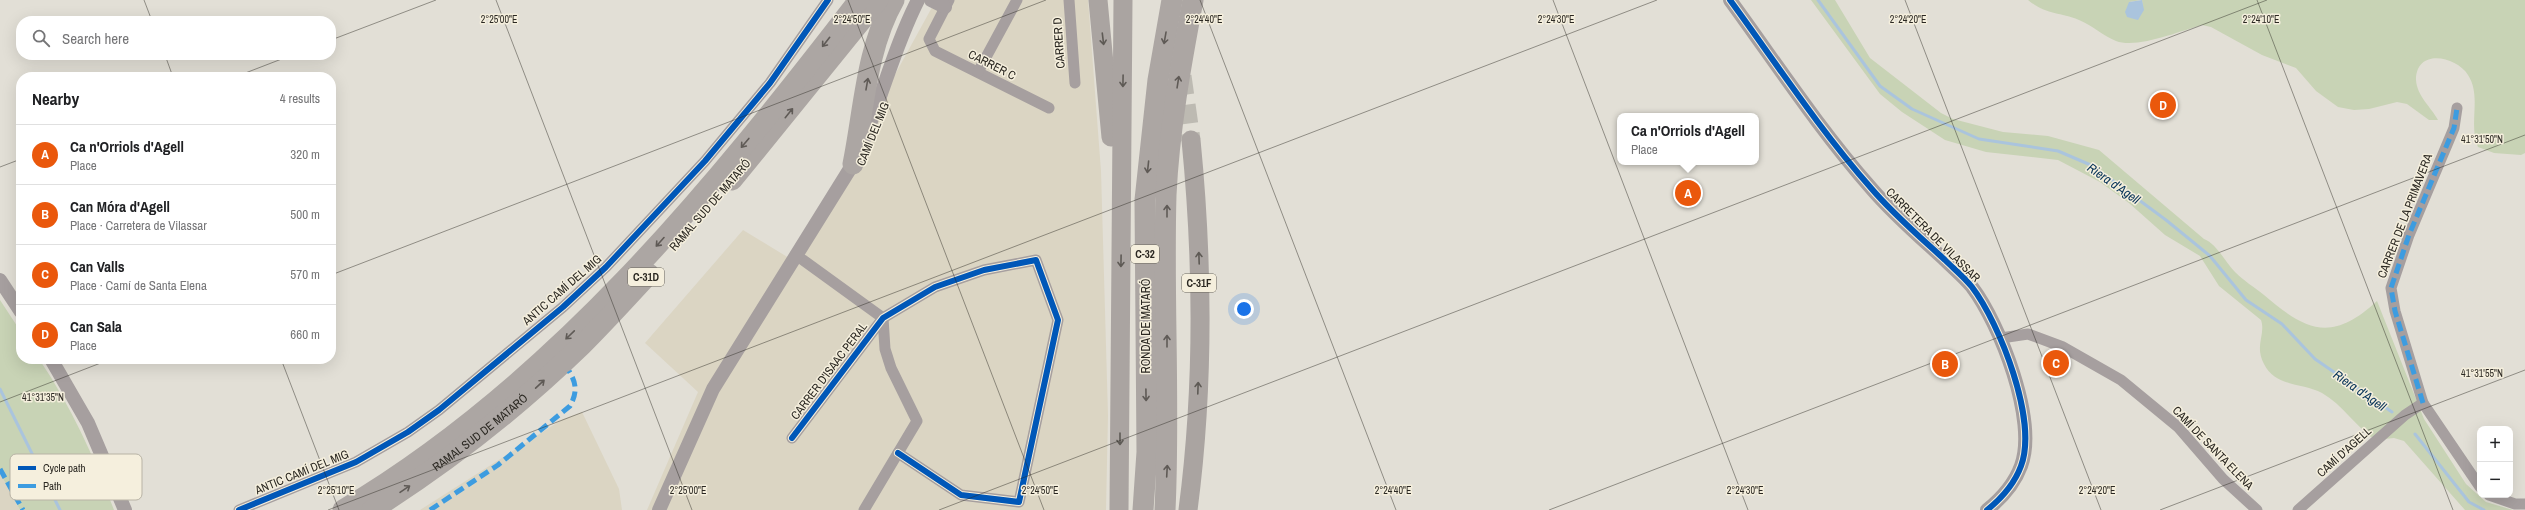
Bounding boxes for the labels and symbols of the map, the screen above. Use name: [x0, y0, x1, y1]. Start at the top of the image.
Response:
text: 2°25'00"E: [481, 13, 517, 26]
text: 2°24'50"E: [834, 13, 870, 26]
text: 2°24'40"E: [1186, 13, 1222, 26]
text: 2°24'30"E: [1538, 13, 1574, 26]
text: 2°24'20"E: [1890, 13, 1926, 26]
text: 2°24'10"E: [2243, 13, 2279, 26]
street label: CARRER D: [1049, 17, 1069, 69]
one-way arrow: [1161, 31, 1169, 44]
one-way arrow: [1099, 32, 1107, 45]
one-way arrow: [822, 36, 830, 47]
street label: CARRER C: [965, 46, 1019, 84]
one-way arrow: [1119, 74, 1127, 87]
one-way arrow: [1174, 76, 1182, 89]
one-way arrow: [864, 78, 872, 91]
pin: D: [2150, 90, 2176, 120]
street label: CAMÍ DEL MIG: [853, 100, 893, 168]
one-way arrow: [784, 107, 793, 118]
text: 41°31'50"N: [2461, 133, 2503, 146]
one-way arrow: [740, 138, 749, 149]
street label: CARRER DE LA PRIMAVERA: [2374, 151, 2436, 281]
street label: RAMAL SUD DE MATARÓ: [666, 155, 755, 254]
water label: Riera d'Agell: [2084, 159, 2144, 208]
one-way arrow: [1145, 160, 1152, 173]
pin: A: [1675, 178, 1701, 208]
street label: CARRETERA DE VILASSAR: [1882, 184, 1984, 286]
one-way arrow: [1163, 205, 1170, 218]
one-way arrow: [655, 236, 664, 247]
road number: C-32: [1131, 245, 1159, 263]
street label: ANTIC CAMÍ DEL MIG: [518, 251, 605, 329]
one-way arrow: [1196, 252, 1203, 265]
one-way arrow: [1117, 254, 1125, 267]
road number: C-31D: [628, 268, 664, 286]
road number: C-31F: [1182, 274, 1216, 292]
street label: RONDA DE MATARÓ: [1138, 278, 1154, 373]
your location: [1234, 299, 1254, 319]
street label: CARRER D'ISAAC PERAL: [787, 319, 871, 423]
one-way arrow: [565, 330, 575, 339]
one-way arrow: [1163, 335, 1171, 348]
pin: C: [2043, 348, 2069, 378]
pin: B: [1932, 349, 1958, 379]
water label: Riera d'Agell: [2330, 366, 2390, 415]
text: 41°31'55"N: [2461, 367, 2503, 380]
one-way arrow: [535, 379, 545, 388]
one-way arrow: [1194, 382, 1202, 395]
one-way arrow: [1142, 388, 1150, 401]
street label: RAMAL SUD DE MATARÓ: [429, 390, 531, 475]
text: 41°31'35"N: [22, 391, 64, 404]
street label: CAMÍ DE SANTA ELENA: [2169, 403, 2257, 494]
street label: CAMÍ D'AGELL: [2313, 423, 2375, 481]
one-way arrow: [1116, 432, 1124, 445]
street label: ANTIC CAMÍ DEL MIG: [252, 446, 351, 498]
legend: [10, 454, 142, 500]
text: Cycle path: [43, 461, 86, 475]
one-way arrow: [1163, 465, 1170, 478]
text: Path: [43, 479, 62, 493]
text: 2°25'10"E: [318, 484, 354, 497]
text: 2°25'00"E: [670, 484, 706, 497]
text: 2°24'50"E: [1022, 484, 1058, 497]
text: 2°24'40"E: [1375, 484, 1411, 497]
text: 2°24'30"E: [1727, 484, 1763, 497]
text: 2°24'20"E: [2079, 484, 2115, 497]
one-way arrow: [399, 485, 410, 493]

